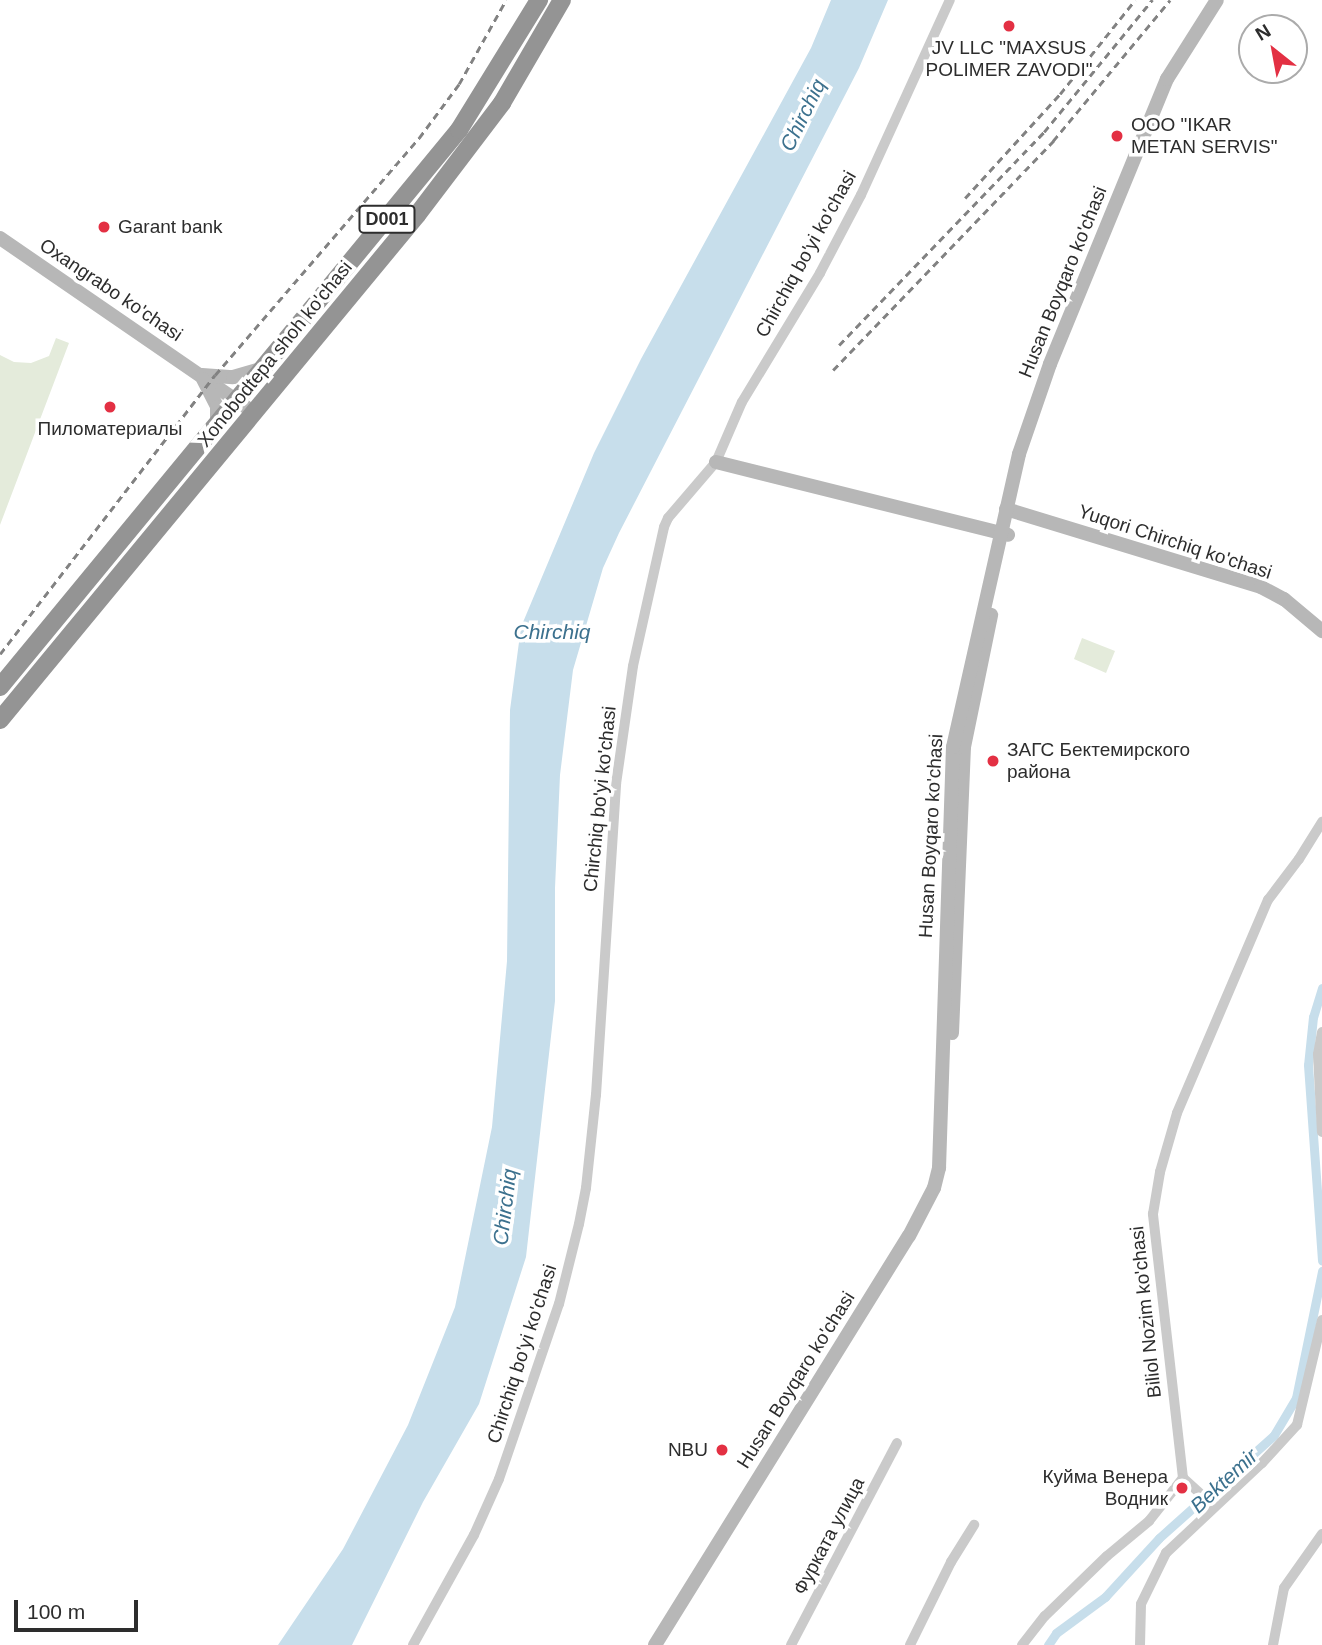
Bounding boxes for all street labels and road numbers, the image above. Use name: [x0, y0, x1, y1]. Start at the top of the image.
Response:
street label: Chirchiq bo'yi ko'chasi: [751, 167, 861, 341]
street label: Husan Boyqaro ko'chasi: [1014, 183, 1112, 381]
road number: D001: [357, 204, 417, 233]
street label: Oxangrabo ko'chasi: [35, 234, 187, 346]
street label: Xonobodtepa shoh ko'chasi: [193, 256, 357, 452]
street label: Yuqori Chirchiq ko'chasi: [1075, 500, 1275, 584]
street label: Chirchiq bo'yi ko'chasi: [579, 705, 621, 893]
street label: Husan Boyqaro ko'chasi: [914, 733, 948, 939]
street label: Biliol Nozim ko'chasi: [1126, 1225, 1166, 1399]
street label: Chirchiq bo'yi ko'chasi: [482, 1262, 562, 1446]
street label: Husan Boyqaro ko'chasi: [732, 1287, 860, 1473]
street label: Фурката улица: [788, 1473, 870, 1599]

